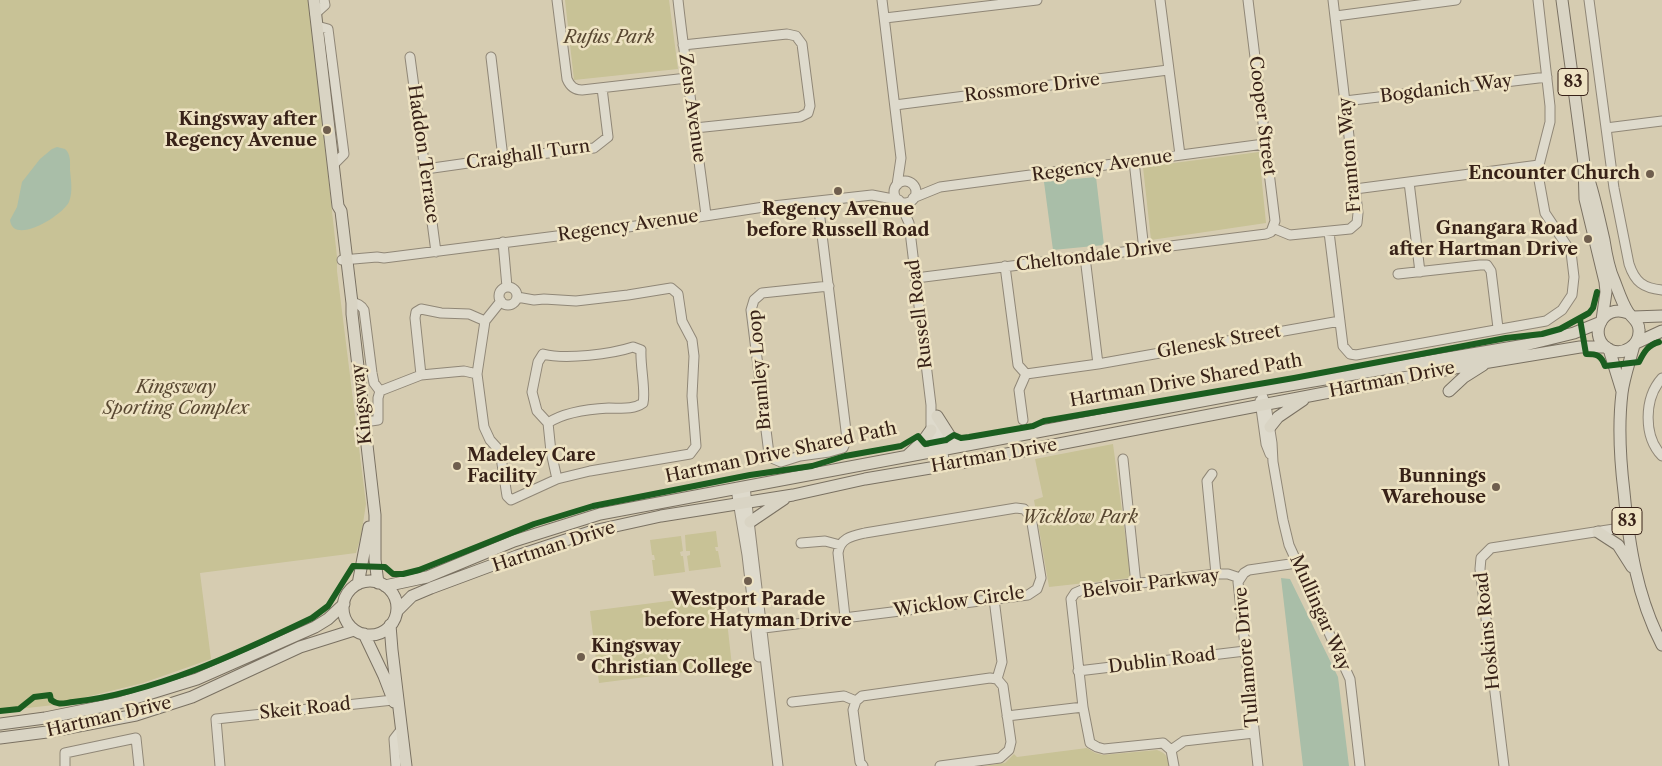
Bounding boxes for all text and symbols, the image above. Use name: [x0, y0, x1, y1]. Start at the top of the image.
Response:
park label: Rufus Park: [564, 27, 654, 49]
street label: Zeus Avenue: [674, 52, 710, 164]
street label: Cooper Street: [1244, 55, 1280, 177]
road number: 83: [1558, 68, 1588, 95]
street label: Rossmore Drive: [963, 69, 1101, 107]
street label: Bogdanich Way: [1379, 70, 1513, 108]
street label: Haddon Terrace: [403, 83, 443, 225]
street label: Framton Way: [1334, 96, 1366, 214]
place label: Kingsway after Regency Avenue: [165, 109, 317, 152]
marker: Kingsway after Regency Avenue: [321, 124, 333, 136]
street label: Craighall Turn: [465, 136, 591, 174]
street label: Regency Avenue: [1030, 145, 1174, 187]
place label: Encounter Church: [1468, 163, 1640, 185]
marker: Encounter Church: [1644, 168, 1656, 180]
marker: Regency Avenue before Russell Road: [832, 185, 844, 197]
place label: Regency Avenue before Russell Road: [746, 199, 930, 242]
street label: Regency Avenue: [556, 205, 700, 247]
place label: Gnangara Road after Hartman Drive: [1389, 218, 1578, 260]
marker: Gnangara Road after Hartman Drive: [1582, 233, 1594, 245]
street label: Cheltondale Drive: [1015, 236, 1173, 276]
street label: Russell Road: [903, 258, 937, 370]
street label: Bramley Loop: [744, 309, 776, 431]
street label: Glenesk Street: [1155, 320, 1283, 364]
street label: Hartman Drive Shared Path: [1068, 350, 1304, 412]
street label: Hartman Drive: [1327, 357, 1457, 403]
street label: Kingsway: [347, 362, 377, 446]
park label: Kingsway Sporting Complex: [103, 377, 249, 419]
street label: Hartman Drive Shared Path: [663, 418, 899, 488]
street label: Hartman Drive: [929, 434, 1059, 478]
place label: Madeley Care Facility: [467, 445, 596, 488]
marker: Madeley Care Facility: [451, 460, 463, 472]
place label: Bunnings Warehouse: [1381, 466, 1486, 508]
marker: Bunnings Warehouse: [1490, 481, 1502, 493]
park label: Wicklow Park: [1022, 507, 1138, 529]
road number: 83: [1612, 508, 1642, 534]
street label: Hartman Drive: [490, 517, 618, 577]
street label: Mullingar Way: [1285, 552, 1355, 674]
street label: Belvoir Parkway: [1081, 565, 1221, 603]
street label: Hoskins Road: [1471, 571, 1505, 691]
marker: Westport Parade before Hatyman Drive: [742, 575, 754, 587]
street label: Wicklow Circle: [892, 582, 1026, 622]
street label: Tullamore Drive: [1230, 586, 1264, 728]
place label: Westport Parade before Hatyman Drive: [644, 589, 852, 632]
place label: Kingsway Christian College: [591, 636, 753, 679]
street label: Dublin Road: [1107, 644, 1217, 678]
marker: Kingsway Christian College: [575, 651, 587, 663]
street label: Hartman Drive: [44, 692, 174, 742]
street label: Skeit Road: [258, 693, 352, 725]

